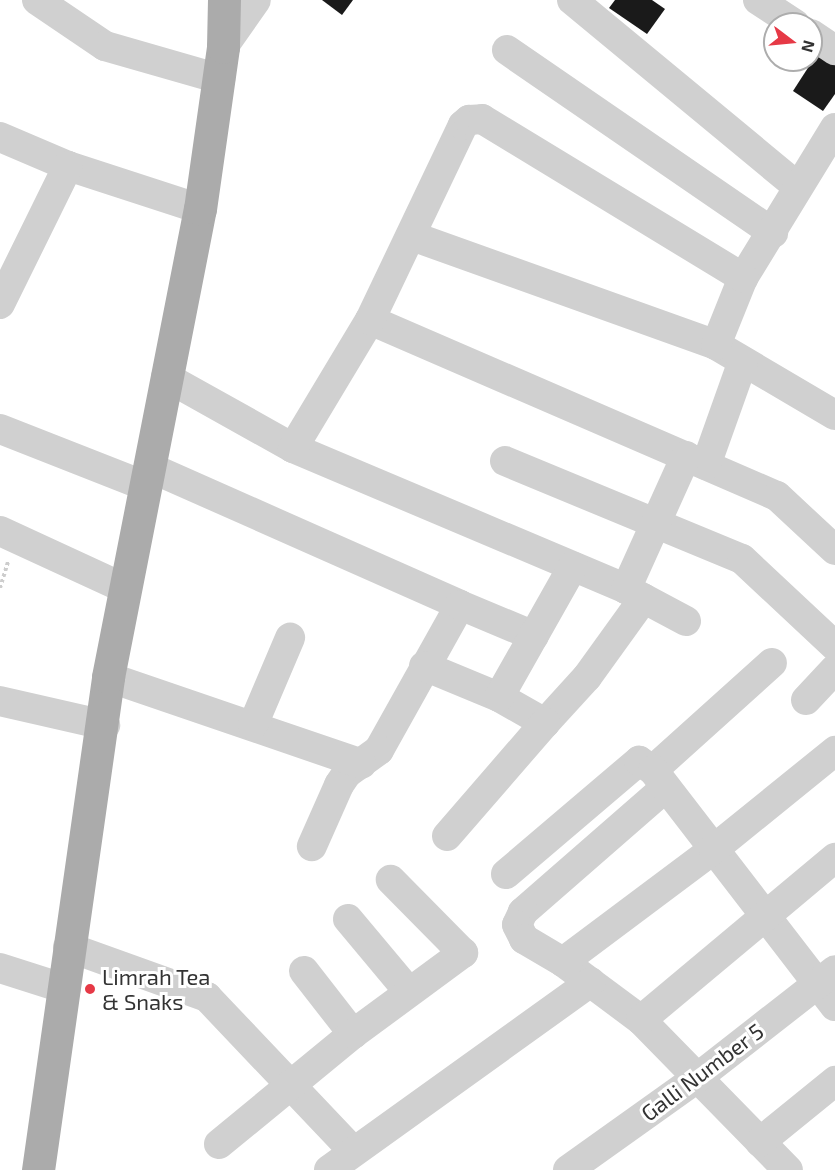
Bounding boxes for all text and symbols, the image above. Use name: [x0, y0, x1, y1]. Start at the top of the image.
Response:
north arrow: [763, 12, 823, 72]
text: N: [798, 38, 820, 55]
place label: Limrah Tea & Snaks: [102, 963, 211, 1014]
marker: Limrah Tea & Snaks: [83, 982, 97, 996]
street label: Galli Number 5: [636, 1017, 768, 1127]

